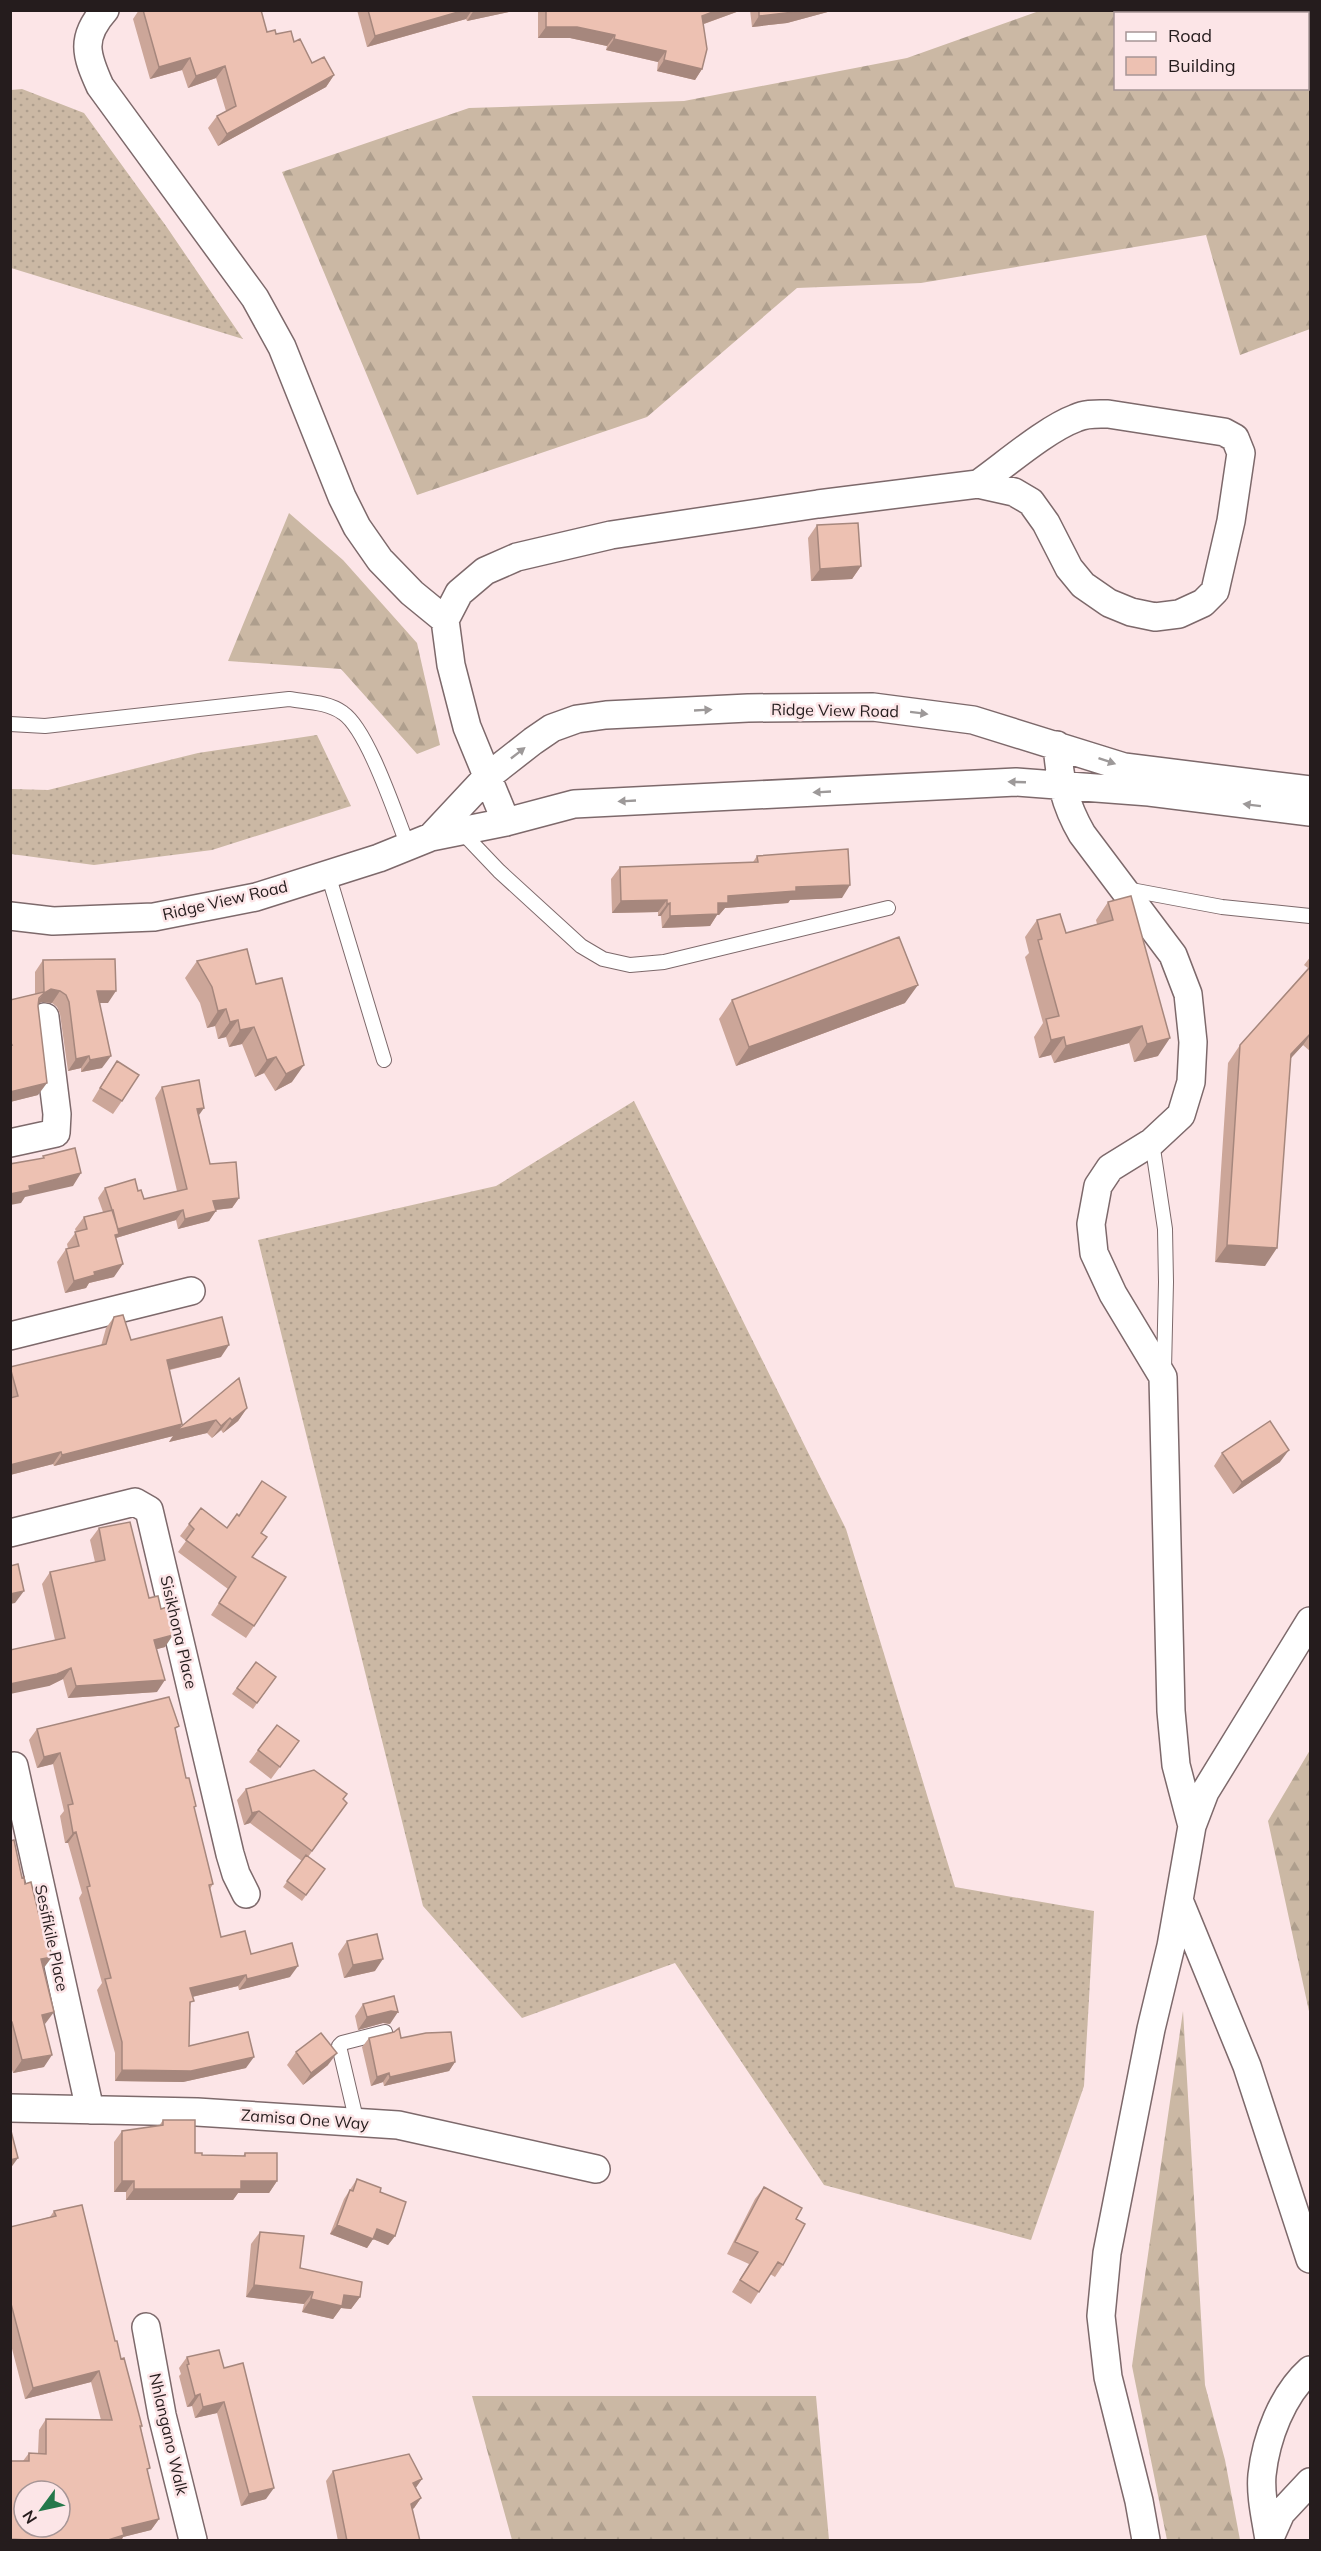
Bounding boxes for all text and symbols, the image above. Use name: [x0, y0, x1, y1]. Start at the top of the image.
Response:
legend: [1114, 12, 1309, 90]
text: Road: [1168, 24, 1212, 47]
text: Building: [1168, 54, 1236, 77]
street label: Ridge View Road: [771, 699, 899, 721]
one-way arrow: [694, 706, 713, 715]
one-way arrow: [909, 709, 928, 718]
one-way arrow: [510, 746, 526, 759]
one-way arrow: [1098, 757, 1116, 766]
one-way arrow: [1007, 778, 1026, 787]
one-way arrow: [813, 787, 832, 797]
one-way arrow: [618, 796, 637, 805]
one-way arrow: [1243, 800, 1262, 810]
street label: Ridge View Road: [160, 876, 290, 924]
street label: Sisikhona Place: [156, 1573, 202, 1691]
street label: Sesifikile Place: [31, 1883, 73, 1993]
street label: Zamisa One Way: [240, 2105, 370, 2133]
street label: Nhlangano Walk: [145, 2371, 193, 2498]
north arrow: [12, 2479, 72, 2539]
text: N: [18, 2507, 41, 2528]

